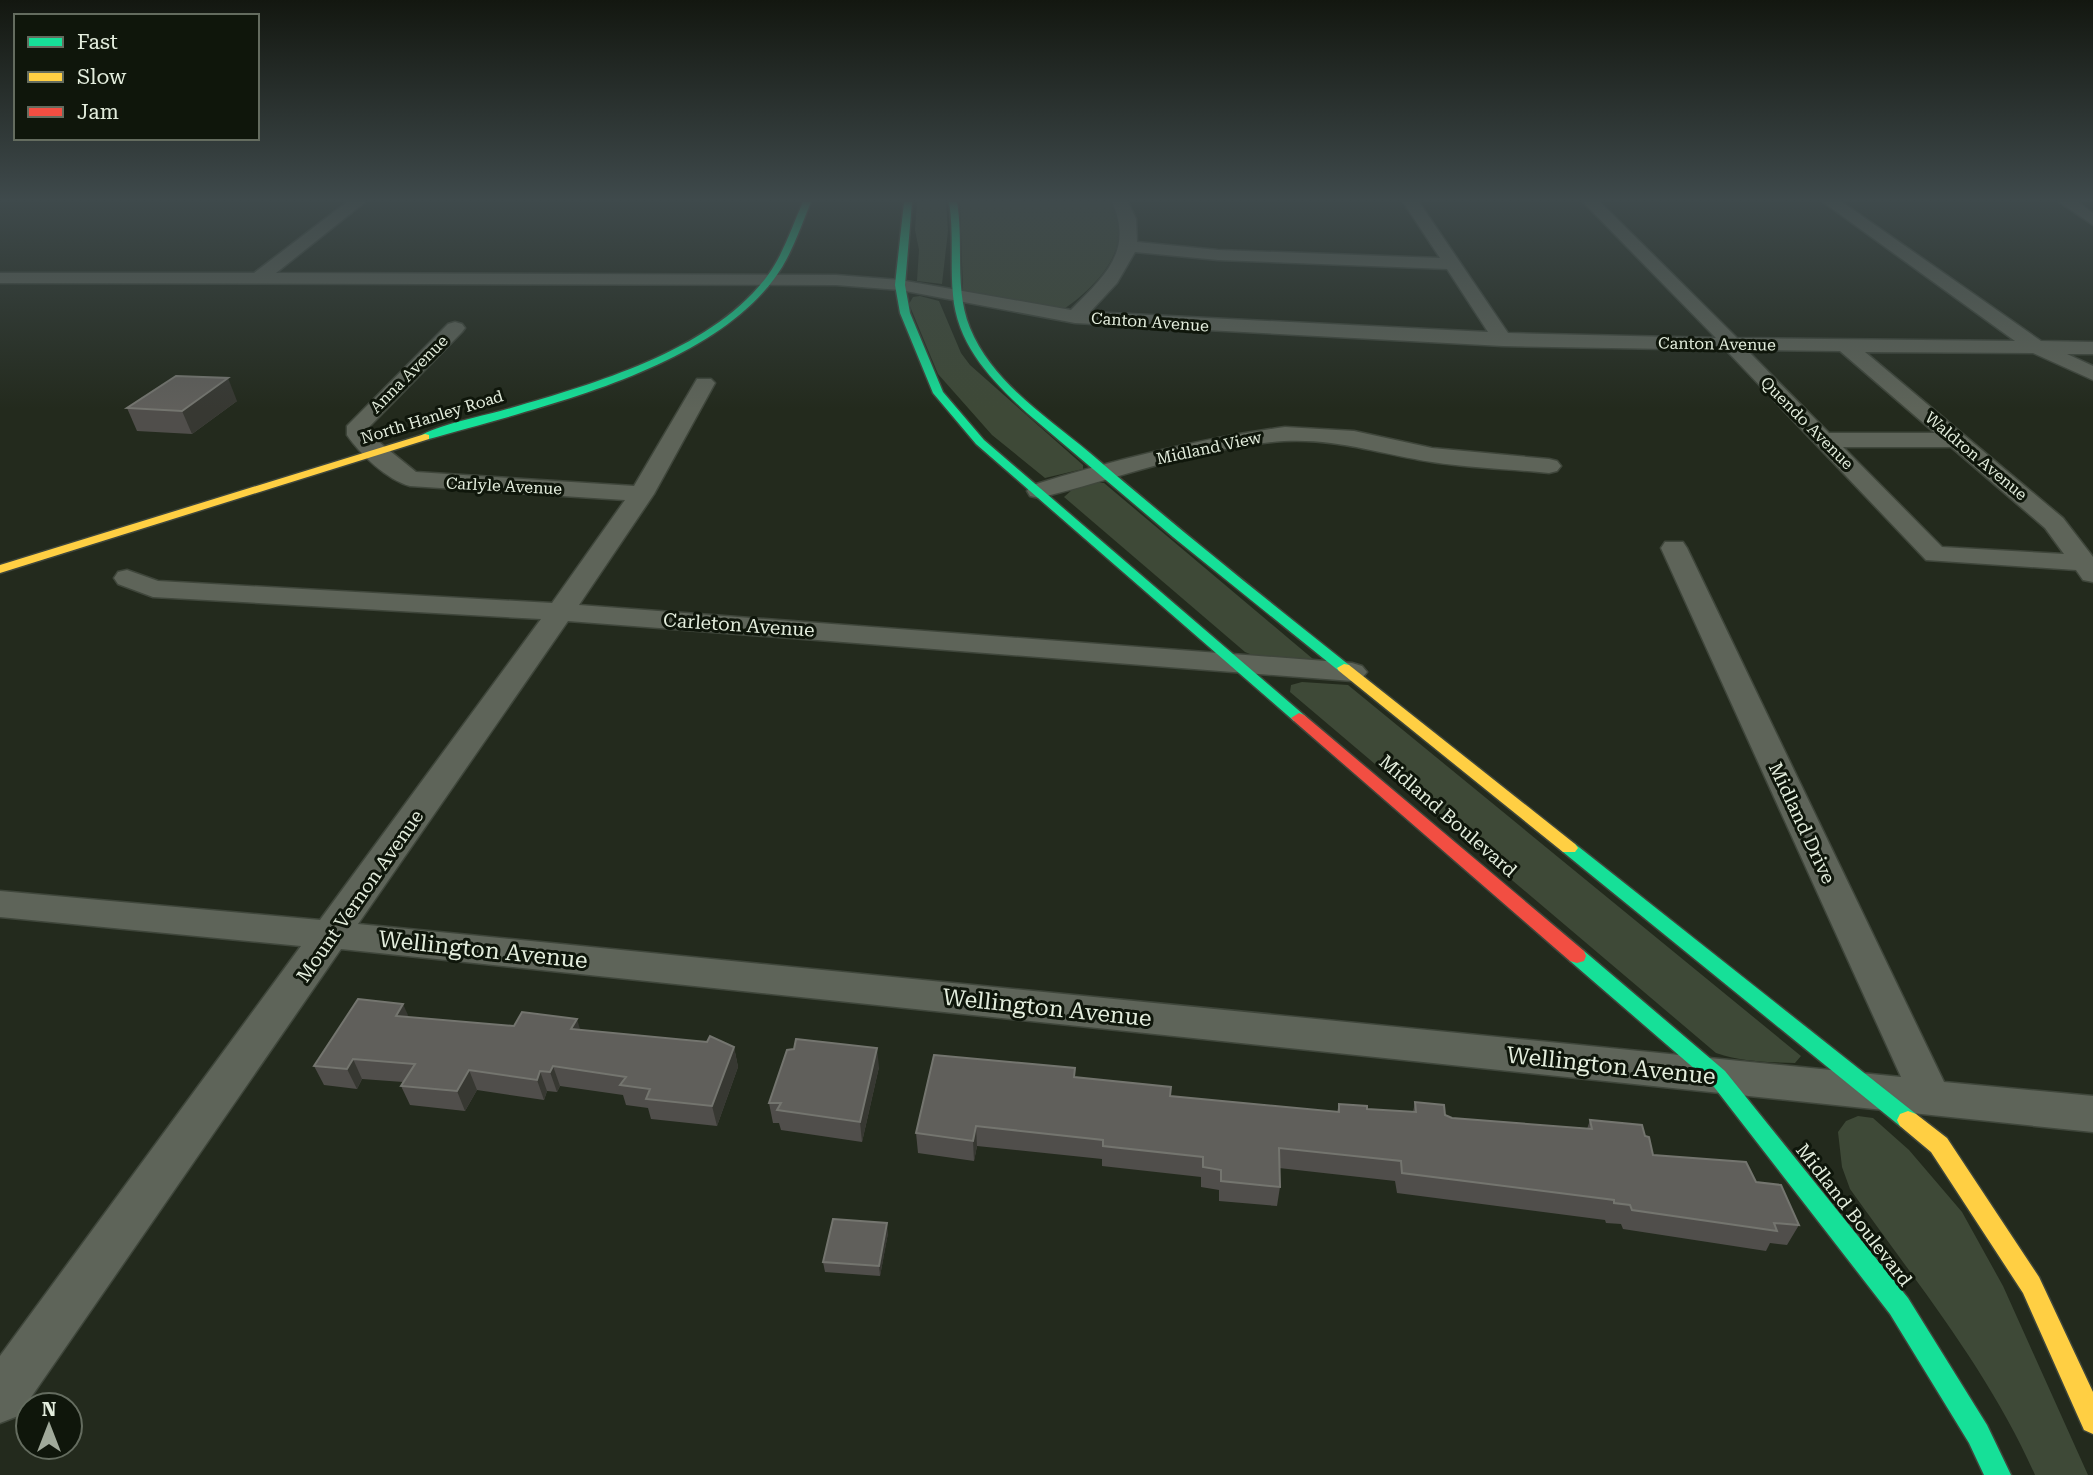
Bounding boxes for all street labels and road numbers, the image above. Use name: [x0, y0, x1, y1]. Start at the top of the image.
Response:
street label: Canton Avenue: [1091, 308, 1210, 336]
street label: Anna Avenue: [366, 331, 452, 417]
street label: Canton Avenue: [1658, 333, 1776, 355]
street label: Quendo Avenue: [1757, 373, 1857, 473]
street label: North Hanley Road: [358, 386, 506, 448]
street label: Waldron Avenue: [1921, 408, 2031, 504]
street label: Midland View: [1155, 427, 1264, 468]
street label: Carlyle Avenue: [445, 473, 563, 499]
street label: Carleton Avenue: [662, 608, 816, 642]
street label: Midland Boulevard: [1374, 750, 1522, 882]
street label: Midland Drive: [1764, 759, 1840, 887]
street label: Mount Vernon Avenue: [292, 805, 428, 987]
street label: Wellington Avenue: [377, 926, 589, 974]
street label: Wellington Avenue: [941, 984, 1153, 1032]
street label: Wellington Avenue: [1505, 1042, 1717, 1090]
street label: Midland Boulevard: [1791, 1139, 1917, 1291]

